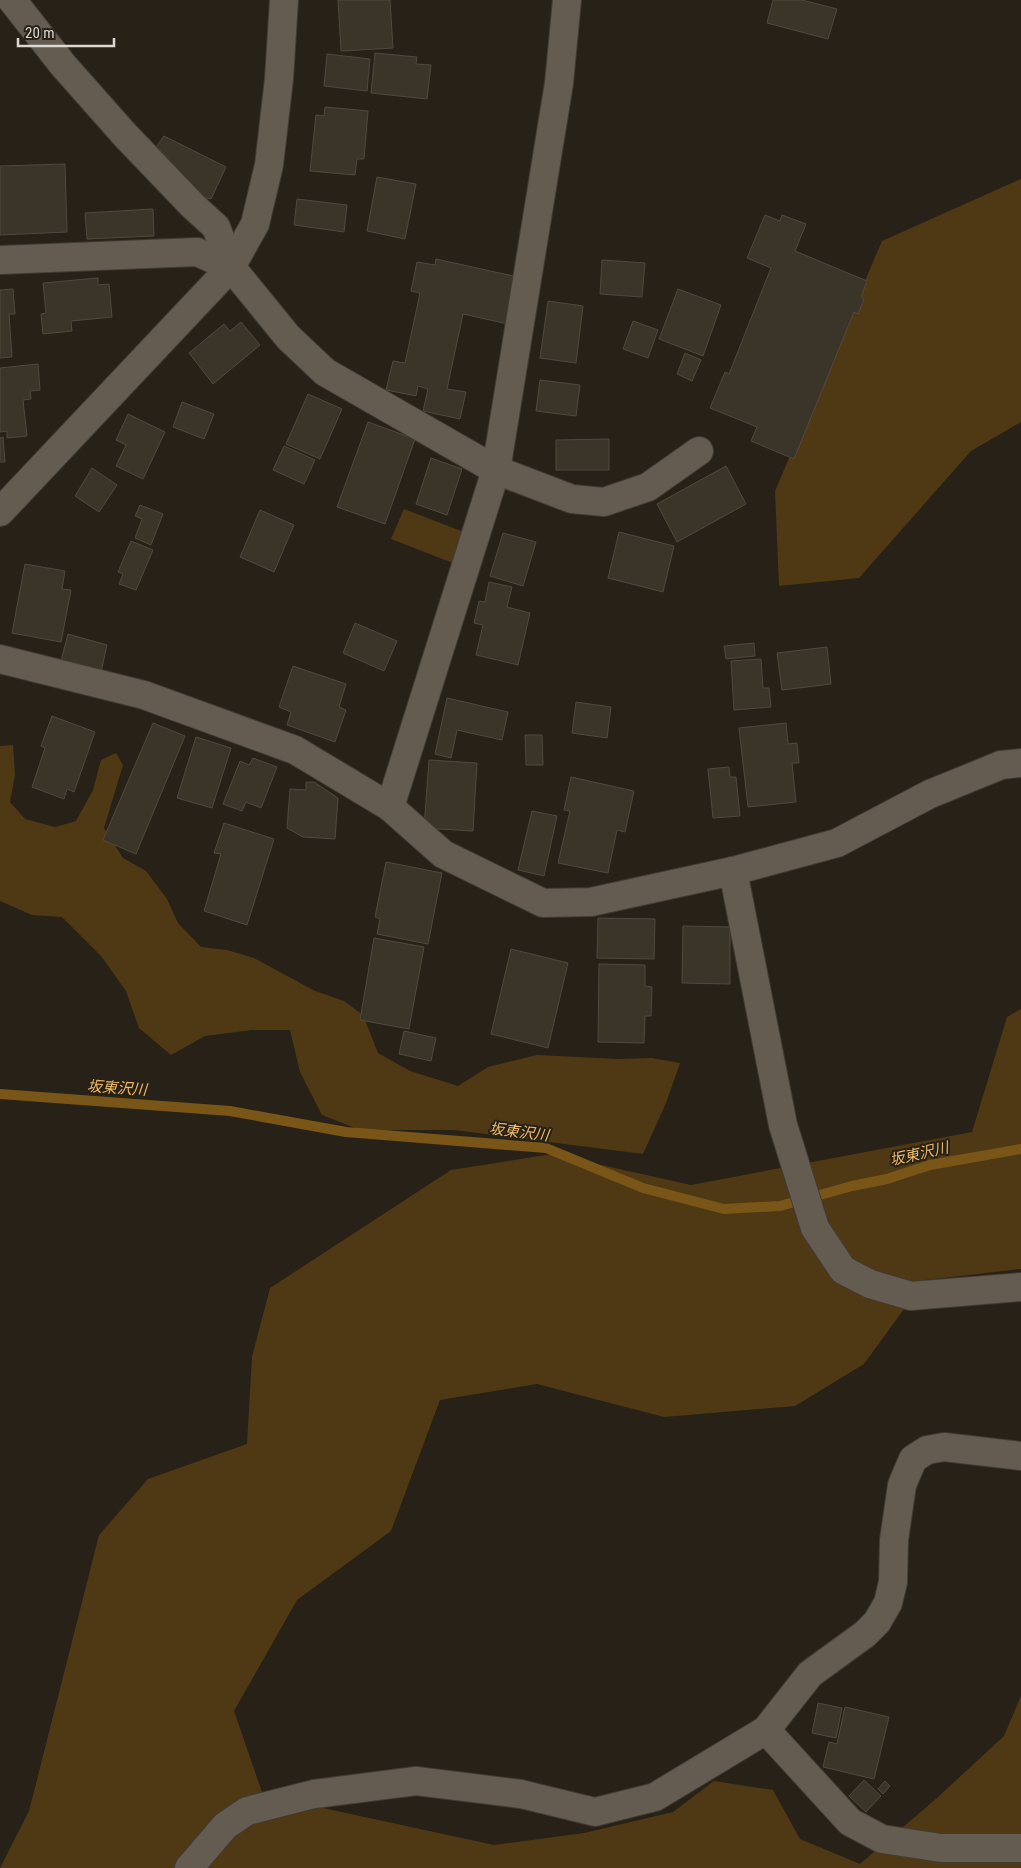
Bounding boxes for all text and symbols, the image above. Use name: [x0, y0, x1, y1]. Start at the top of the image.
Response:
scale bar: [18, 15, 114, 47]
text: 20 m: [25, 24, 55, 42]
water label: 坂東沢川: [86, 1077, 150, 1099]
water label: 坂東沢川: [488, 1119, 552, 1145]
water label: 坂東沢川: [888, 1138, 952, 1170]

